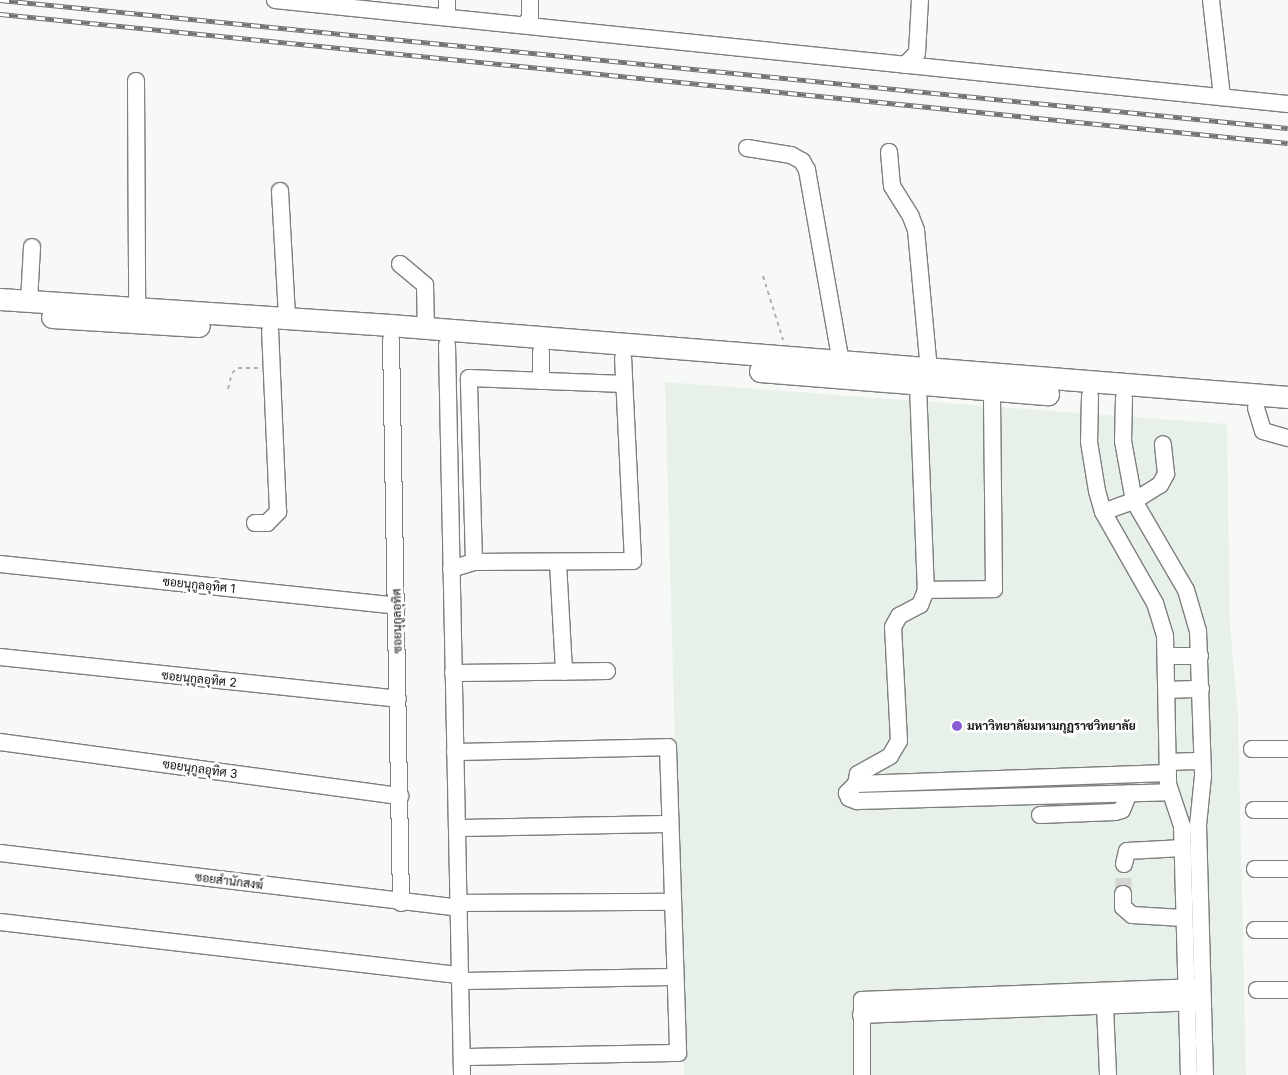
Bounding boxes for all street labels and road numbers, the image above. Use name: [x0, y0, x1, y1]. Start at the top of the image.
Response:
street label: ซอยนุกูลอุทิศ 1: [162, 574, 236, 596]
street label: ซอยนุกูลอุทิศ: [389, 588, 405, 654]
street label: ซอยนุกูลอุทิศ 2: [161, 668, 237, 690]
street label: ซอยนุกูลอุทิศ 3: [161, 757, 239, 781]
street label: ซอยสำนักสงฆ์: [194, 870, 264, 892]

